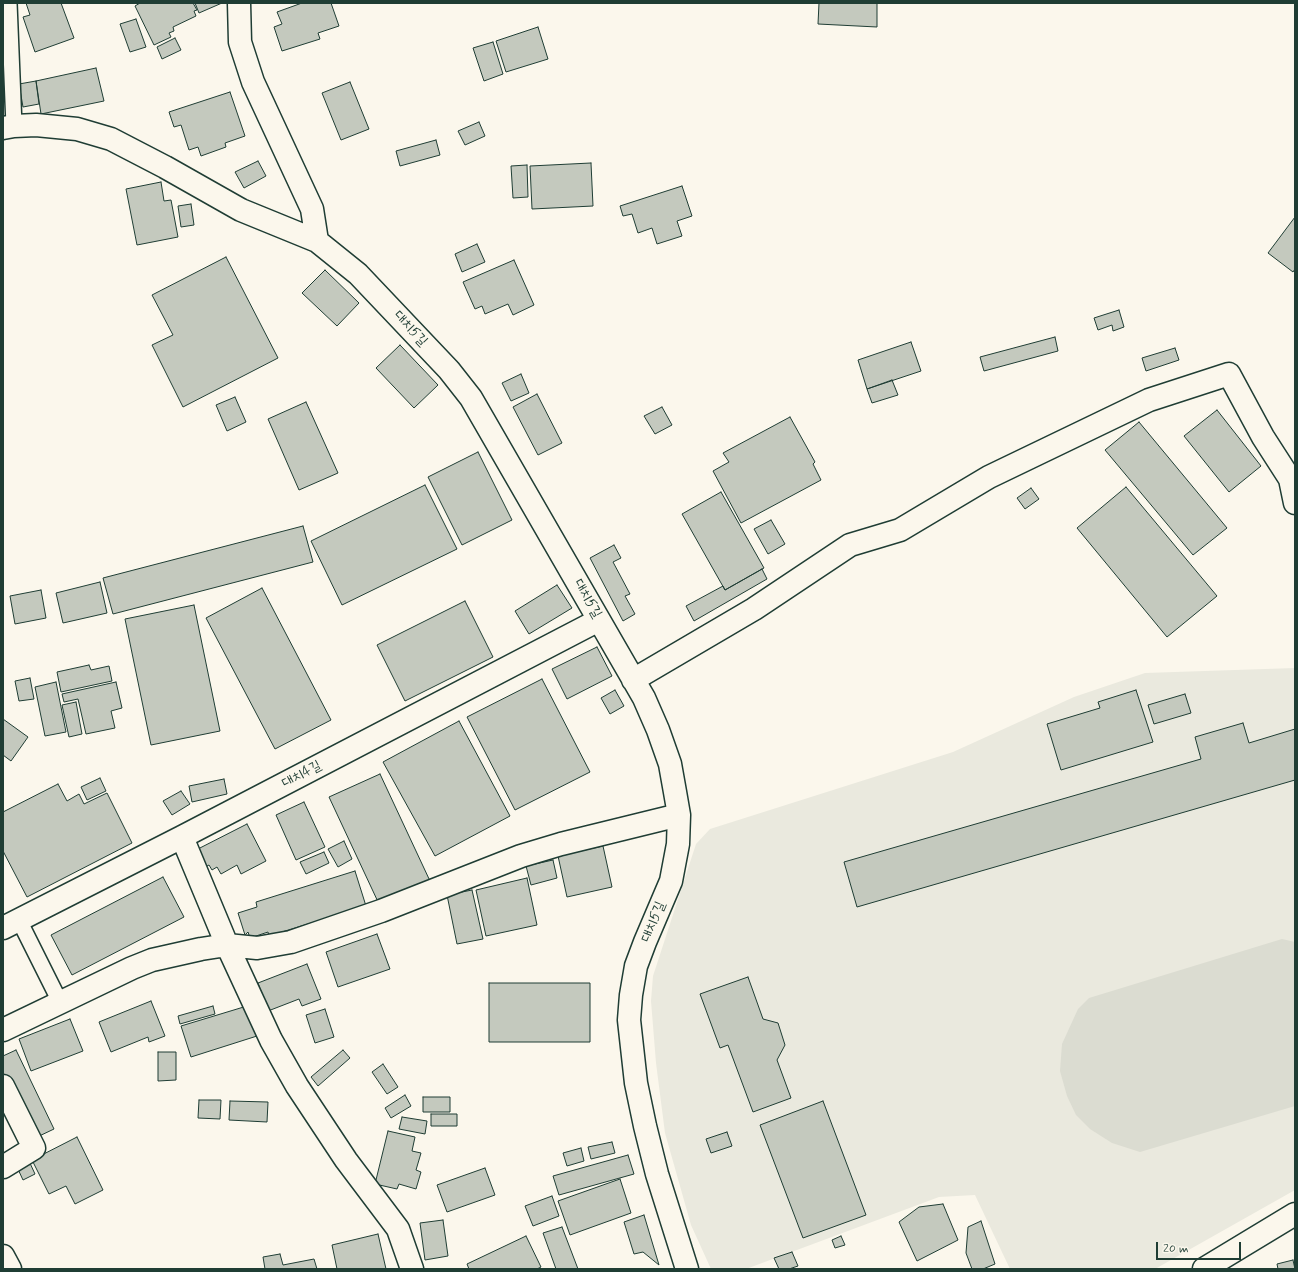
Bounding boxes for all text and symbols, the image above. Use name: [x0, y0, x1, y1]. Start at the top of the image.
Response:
street label: 대치5길: [389, 308, 431, 350]
street label: 대치5길: [569, 577, 605, 621]
street label: 대치4길: [280, 758, 324, 792]
street label: 대치5길: [638, 899, 670, 945]
scale bar: [1158, 1234, 1243, 1260]
text: 20 m: [1163, 1241, 1189, 1257]

